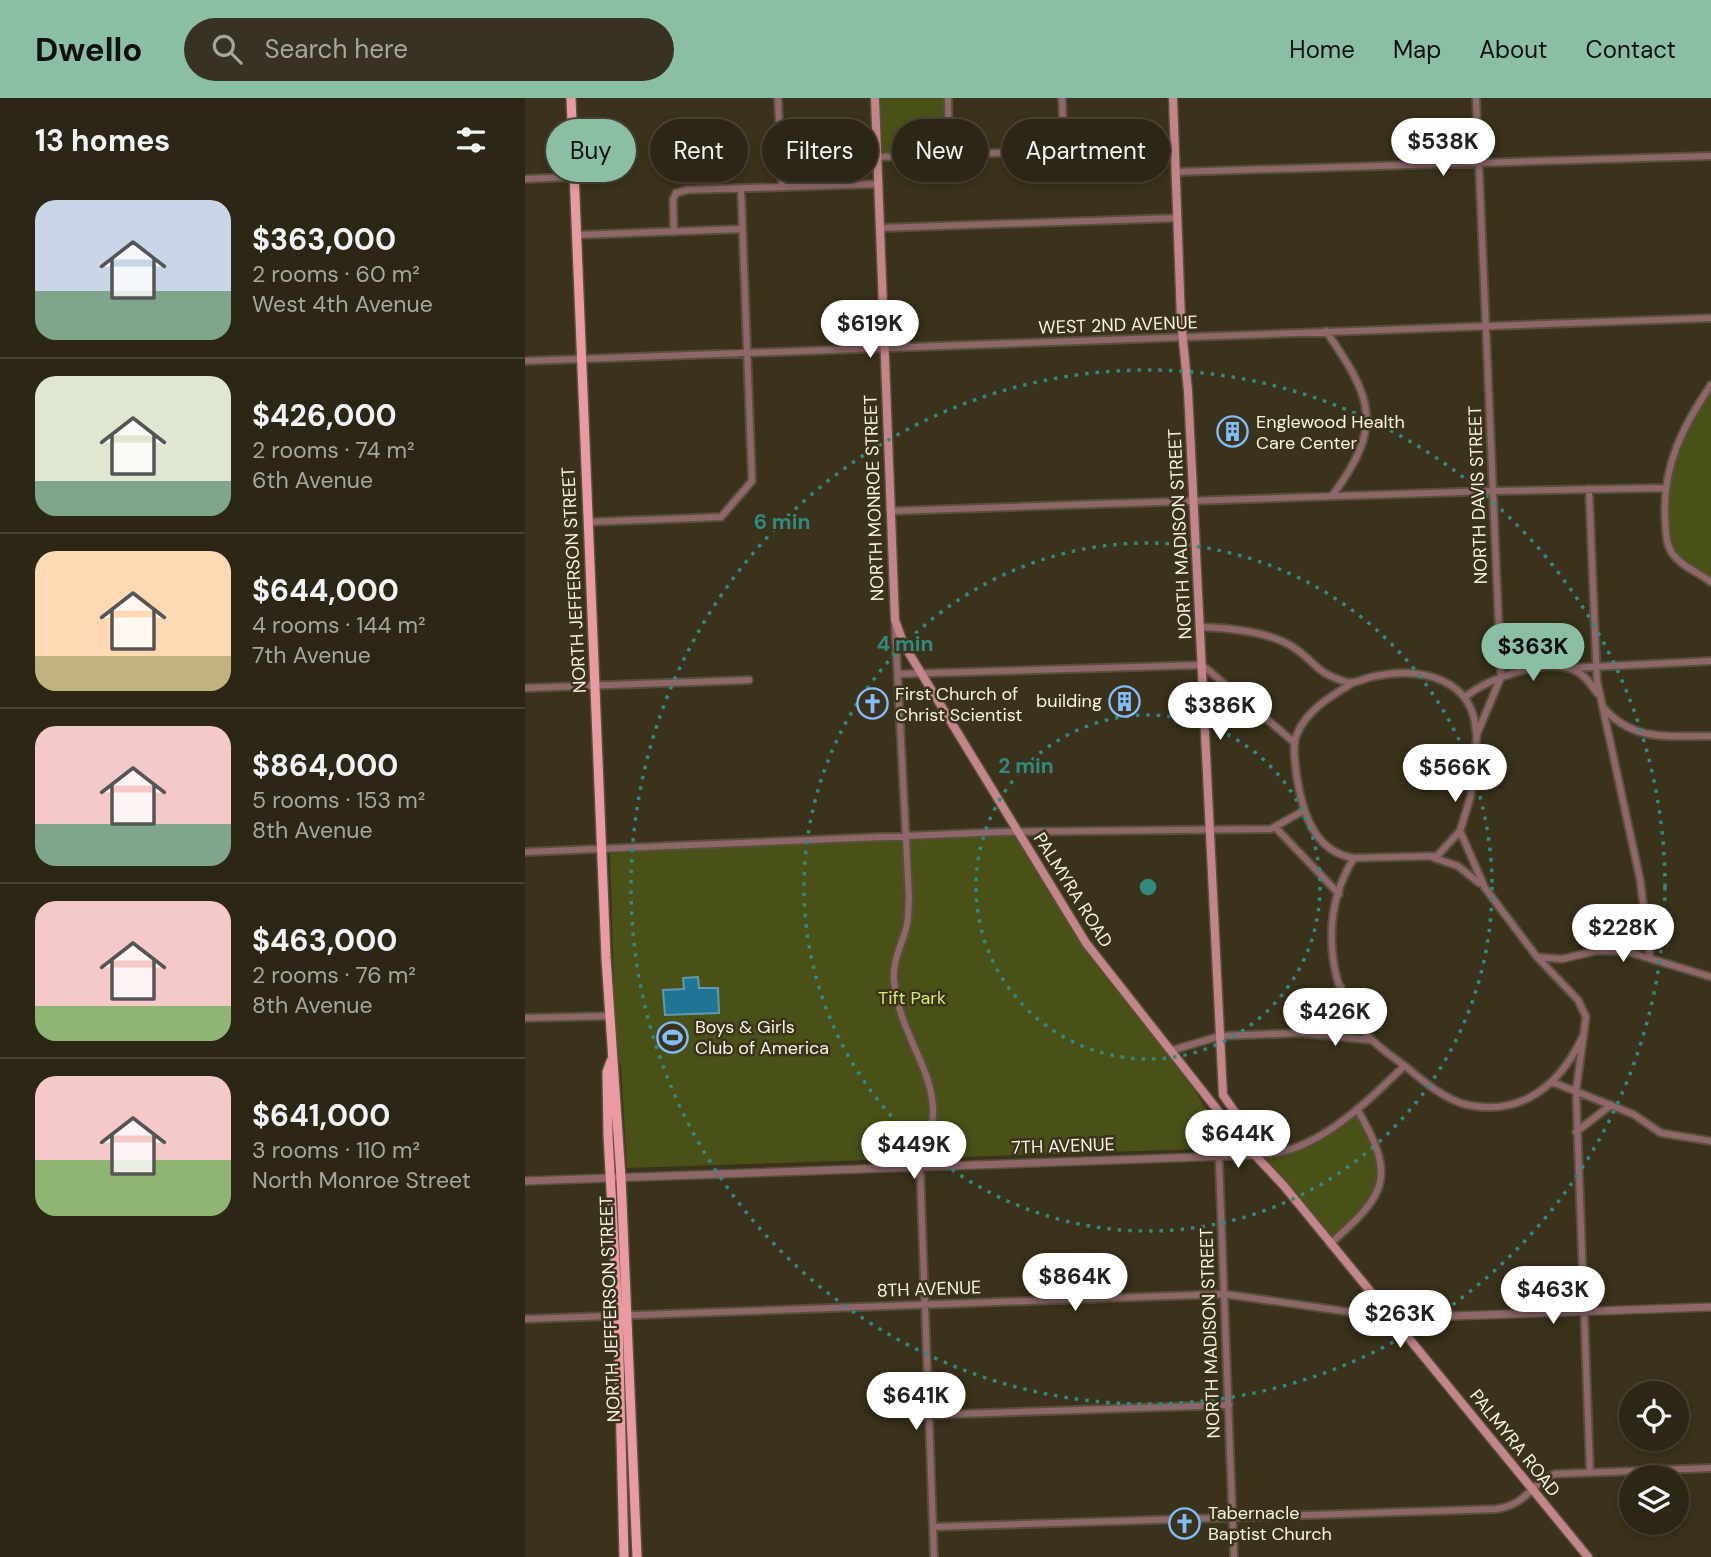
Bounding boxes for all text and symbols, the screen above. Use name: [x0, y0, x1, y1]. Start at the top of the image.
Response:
search box: [184, 18, 674, 81]
text: Dwello: [35, 28, 142, 71]
icon: search: [208, 30, 246, 68]
text: Search here: [264, 32, 408, 66]
text: Home: [1289, 34, 1355, 65]
text: Map: [1393, 34, 1441, 65]
text: About: [1479, 34, 1548, 65]
text: Contact: [1586, 34, 1676, 65]
pin: $538K: [1394, 118, 1492, 178]
chip: Buy: [546, 119, 636, 182]
chip: Rent: [650, 119, 748, 182]
chip: Filters: [762, 119, 878, 182]
chip: New: [892, 119, 988, 182]
chip: Apartment: [1002, 119, 1170, 182]
text: 13 homes: [35, 121, 170, 160]
icon: filters: [452, 121, 490, 159]
text: $538K: [1407, 126, 1479, 156]
text: $363,000: [252, 220, 396, 259]
icon: home: [91, 228, 175, 312]
text: 2 rooms · 60 m²: [252, 259, 420, 289]
text: West 4th Avenue: [252, 289, 433, 319]
pin: $619K: [821, 300, 919, 360]
text: $619K: [837, 308, 903, 338]
street label: WEST 2ND AVENUE: [1038, 310, 1198, 340]
street label: NORTH MONROE STREET: [858, 394, 890, 602]
text: $426,000: [252, 396, 397, 435]
icon: home: [91, 404, 175, 488]
street label: NORTH DAVIS STREET: [1463, 405, 1493, 585]
place label: Englewood Health Care Center: [1256, 410, 1405, 455]
building icon: Englewood Health Care Center: [1216, 415, 1250, 449]
street label: NORTH MADISON STREET: [1162, 428, 1198, 640]
text: 2 rooms · 74 m²: [252, 435, 415, 465]
text: 6th Avenue: [252, 465, 373, 495]
street label: NORTH JEFFERSON STREET: [556, 466, 592, 694]
text: 6 min: [754, 508, 810, 536]
text: $644,000: [252, 571, 399, 610]
icon: home: [91, 579, 175, 663]
text: 4 rooms · 144 m²: [252, 610, 426, 640]
pin: $363K: [1484, 624, 1582, 683]
text: 4 min: [876, 630, 934, 658]
text: $363K: [1497, 631, 1569, 661]
text: 7th Avenue: [252, 640, 371, 670]
place label: First Church of Christ Scientist: [895, 682, 1022, 727]
pin: $386K: [1171, 682, 1269, 742]
building icon: building: [1108, 684, 1142, 718]
church icon: First Church of Christ Scientist: [855, 687, 889, 721]
place label: building: [1036, 689, 1102, 713]
text: $386K: [1184, 690, 1256, 720]
pin: $566K: [1406, 744, 1504, 804]
text: $864,000: [252, 746, 398, 785]
text: 2 min: [998, 752, 1054, 780]
text: $566K: [1419, 752, 1491, 782]
icon: home: [91, 754, 175, 838]
text: 5 rooms · 153 m²: [252, 785, 425, 815]
text: 8th Avenue: [252, 815, 373, 845]
street label: PALMYRA ROAD: [1028, 828, 1118, 952]
centre of rings: [1136, 875, 1160, 899]
pin: $228K: [1574, 904, 1672, 964]
text: $228K: [1588, 912, 1658, 942]
text: $463,000: [252, 921, 397, 960]
icon: home: [91, 929, 175, 1013]
text: 2 rooms · 76 m²: [252, 960, 416, 990]
park label: Tift Park: [878, 986, 946, 1010]
pin: $426K: [1286, 988, 1384, 1048]
text: 8th Avenue: [252, 990, 373, 1020]
text: $426K: [1299, 996, 1371, 1026]
place label: Boys & Girls Club of America: [695, 1015, 829, 1060]
sports icon: Boys & Girls Club of America: [655, 1020, 689, 1054]
text: $641,000: [252, 1096, 390, 1135]
icon: home: [91, 1104, 175, 1188]
pin: $644K: [1189, 1110, 1287, 1170]
text: $644K: [1201, 1118, 1275, 1148]
pin: $449K: [865, 1122, 963, 1181]
text: $449K: [877, 1129, 951, 1159]
street label: 7TH AVENUE: [1011, 1132, 1115, 1160]
text: 3 rooms · 110 m²: [252, 1135, 420, 1165]
text: North Monroe Street: [252, 1165, 471, 1195]
street label: NORTH JEFFERSON STREET: [594, 1195, 626, 1423]
street label: NORTH MADISON STREET: [1194, 1227, 1226, 1439]
pin: $864K: [1026, 1254, 1124, 1313]
text: $864K: [1038, 1261, 1112, 1291]
pin: $463K: [1504, 1266, 1602, 1326]
text: $463K: [1517, 1274, 1589, 1304]
street label: 8TH AVENUE: [876, 1275, 982, 1303]
pin: $263K: [1351, 1290, 1449, 1350]
text: $263K: [1365, 1298, 1435, 1328]
pin: $641K: [867, 1372, 965, 1432]
text: $641K: [883, 1380, 949, 1410]
map controls: [1619, 1381, 1689, 1535]
button: locate: [1619, 1381, 1689, 1451]
street label: PALMYRA ROAD: [1464, 1384, 1566, 1502]
button: layers: [1619, 1465, 1689, 1535]
place label: Tabernacle Baptist Church: [1208, 1501, 1332, 1546]
church icon: Tabernacle Baptist Church: [1168, 1506, 1202, 1540]

